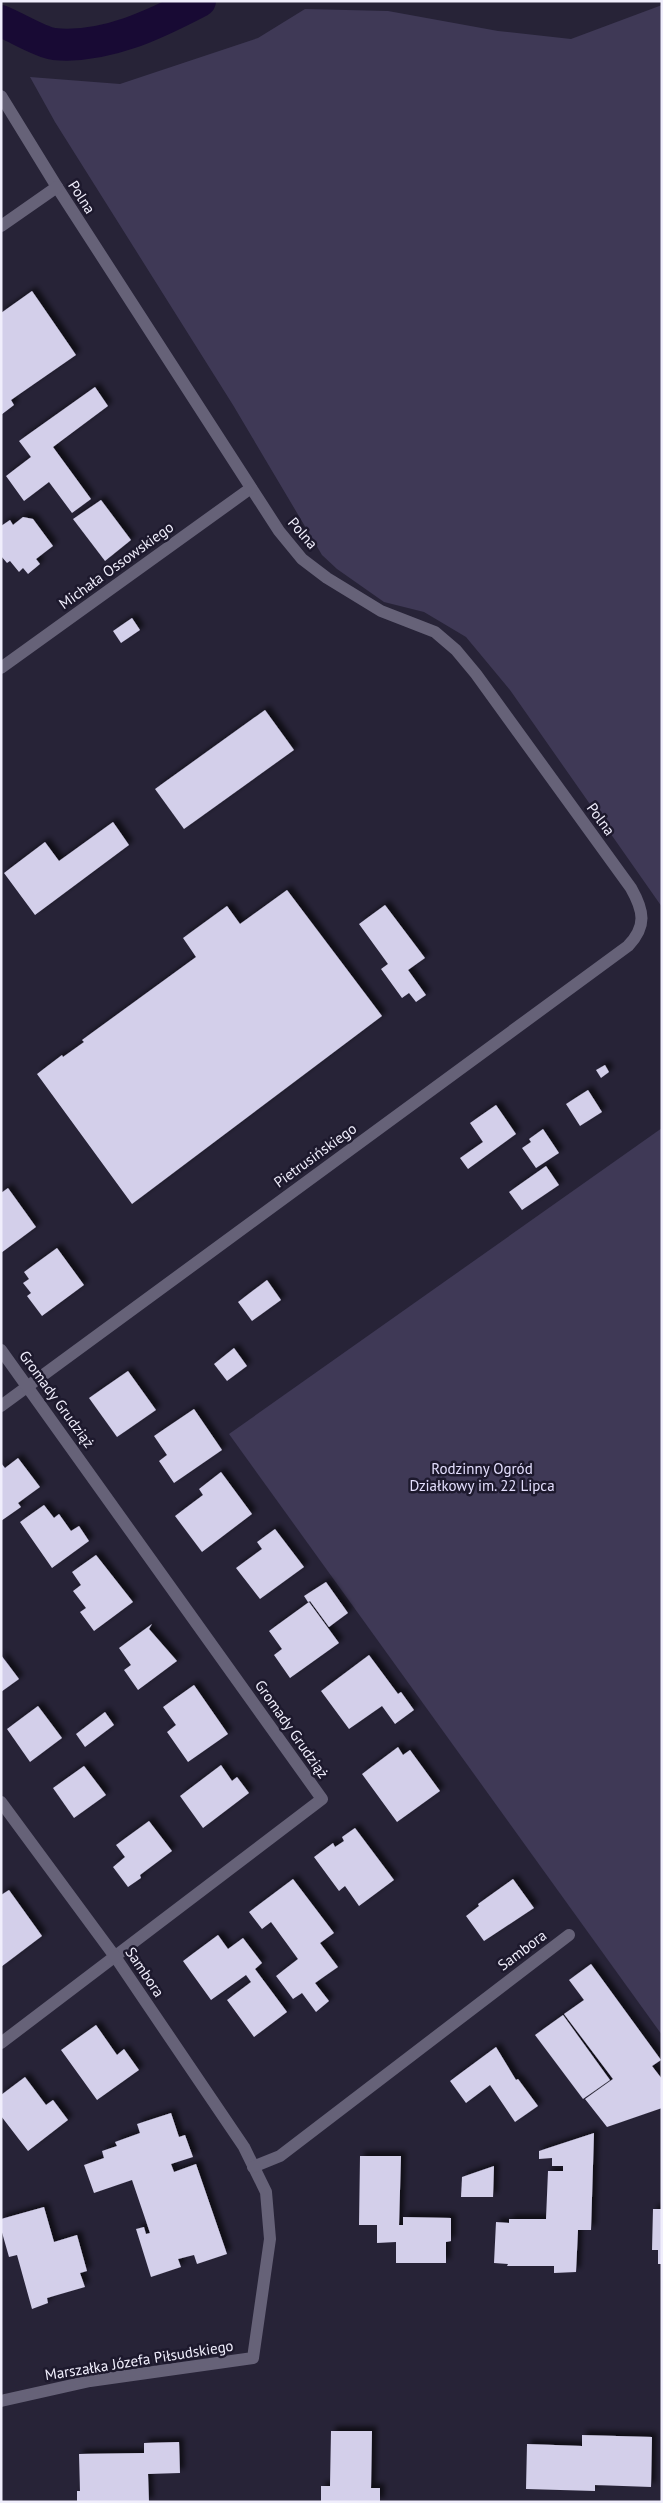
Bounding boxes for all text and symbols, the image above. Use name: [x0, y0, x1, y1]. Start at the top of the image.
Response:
street label: Polna: [64, 177, 100, 217]
street label: Polna: [284, 513, 322, 553]
street label: Michała Ossowskiego: [55, 517, 177, 613]
street label: Polna: [583, 799, 619, 839]
street label: Pietrusińskiego: [270, 1119, 360, 1191]
street label: Gromady Grudziąż: [15, 1347, 99, 1451]
park label: Rodzinny Ogród Działkowy im. 22 Lipca: [409, 1459, 555, 1495]
street label: Gromady Grudziąż: [251, 1676, 333, 1782]
street label: Sambora: [494, 1925, 550, 1975]
street label: Sambora: [121, 1943, 169, 2001]
street label: Marszałka Józefa Piłsudskiego: [43, 2336, 235, 2384]

